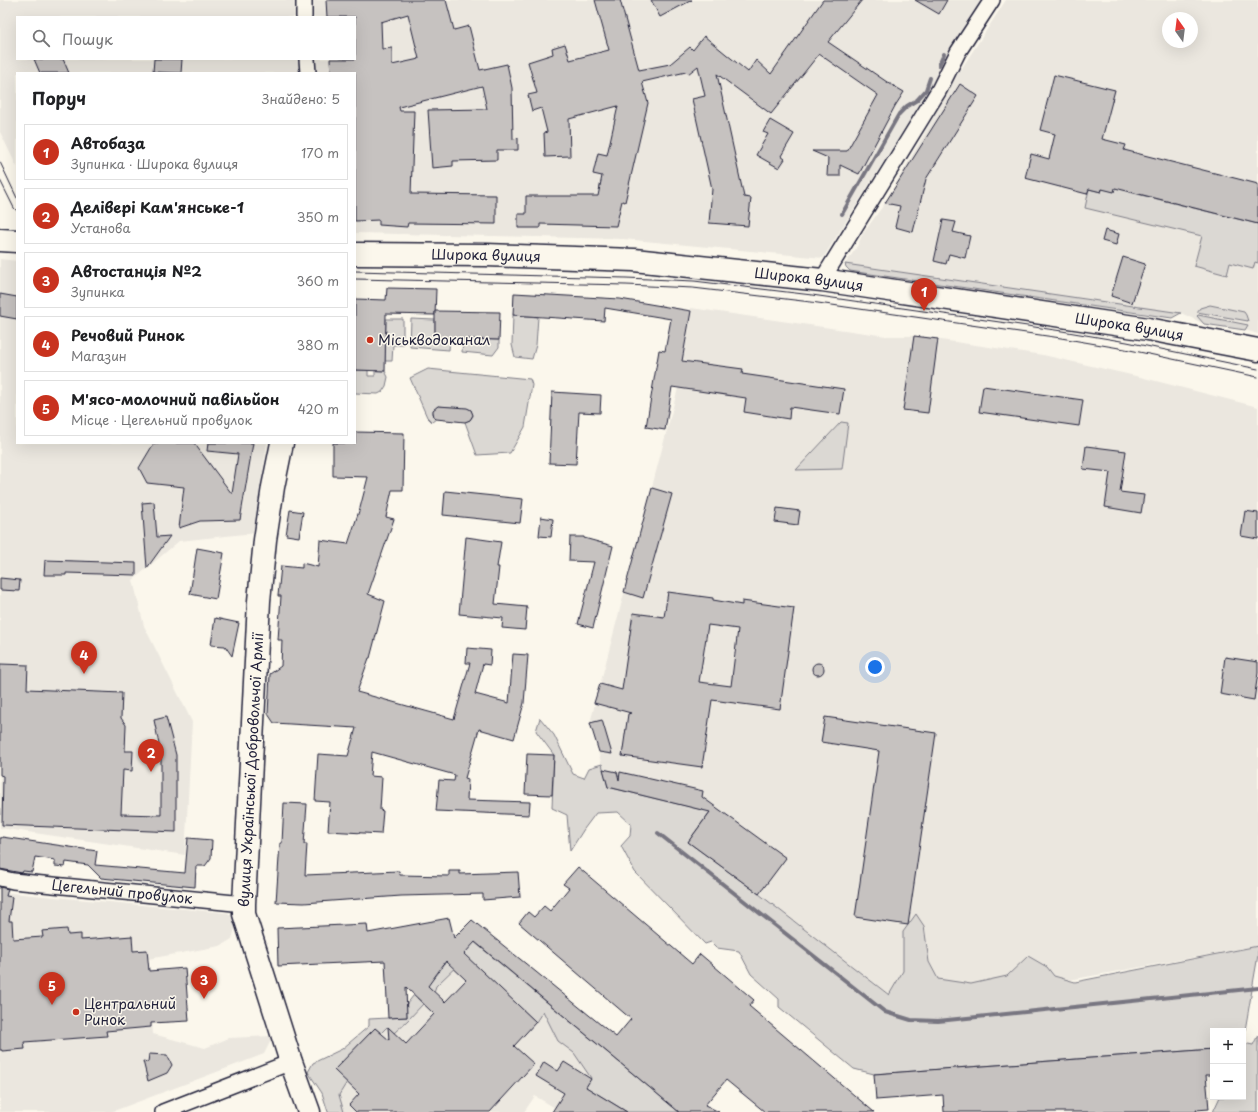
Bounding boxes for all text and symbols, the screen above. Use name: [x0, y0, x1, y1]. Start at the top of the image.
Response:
north arrow: [1162, 12, 1198, 48]
search box: [16, 16, 356, 60]
icon: search: [30, 27, 52, 49]
text: Пошук: [62, 27, 113, 50]
text: Поруч: [32, 85, 86, 111]
text: Знайдено: 5: [262, 89, 340, 108]
text: Автобаза: [71, 131, 145, 154]
text: 1: [43, 143, 49, 162]
text: 170 m: [301, 143, 339, 162]
text: Зупинка · Широка вулиця: [71, 154, 238, 173]
text: Делівері Кам'янське-1: [71, 195, 244, 218]
text: 2: [41, 207, 51, 226]
text: 350 m: [297, 207, 339, 226]
text: Установа: [71, 218, 131, 237]
street label: Широка вулиця: [431, 244, 541, 267]
text: Автостанція №2: [71, 259, 202, 282]
street label: Широка вулиця: [753, 262, 865, 296]
text: 3: [42, 271, 50, 290]
text: 360 m: [296, 271, 339, 290]
pin: 1: [911, 278, 937, 311]
text: Зупинка: [71, 282, 125, 301]
street label: Широка вулиця: [1074, 307, 1185, 346]
text: Речовий Ринок: [71, 323, 184, 346]
place label: Міськводоканал: [378, 329, 490, 350]
text: 4: [42, 335, 50, 354]
text: 380 m: [296, 335, 339, 354]
marker: Міськводоканал: [365, 335, 375, 345]
text: Магазин: [71, 346, 127, 365]
text: М'ясо-молочний павільйон: [71, 387, 280, 410]
text: 5: [42, 399, 50, 418]
text: 420 m: [297, 399, 339, 418]
text: Місце · Цегельний провулок: [71, 410, 252, 429]
street label: вулиця Української Добровольчої Армії: [233, 631, 268, 908]
pin: 4: [71, 641, 97, 674]
your location: [865, 657, 885, 677]
pin: 2: [138, 739, 164, 772]
street label: Цегельний провулок: [51, 874, 194, 909]
pin: 3: [191, 966, 217, 999]
pin: 5: [39, 972, 65, 1005]
place label: Центральний Ринок: [84, 993, 176, 1030]
marker: Центральний Ринок: [71, 1007, 81, 1017]
map controls: [1210, 1028, 1246, 1100]
button: +: [1210, 1028, 1246, 1064]
button: −: [1210, 1064, 1246, 1100]

